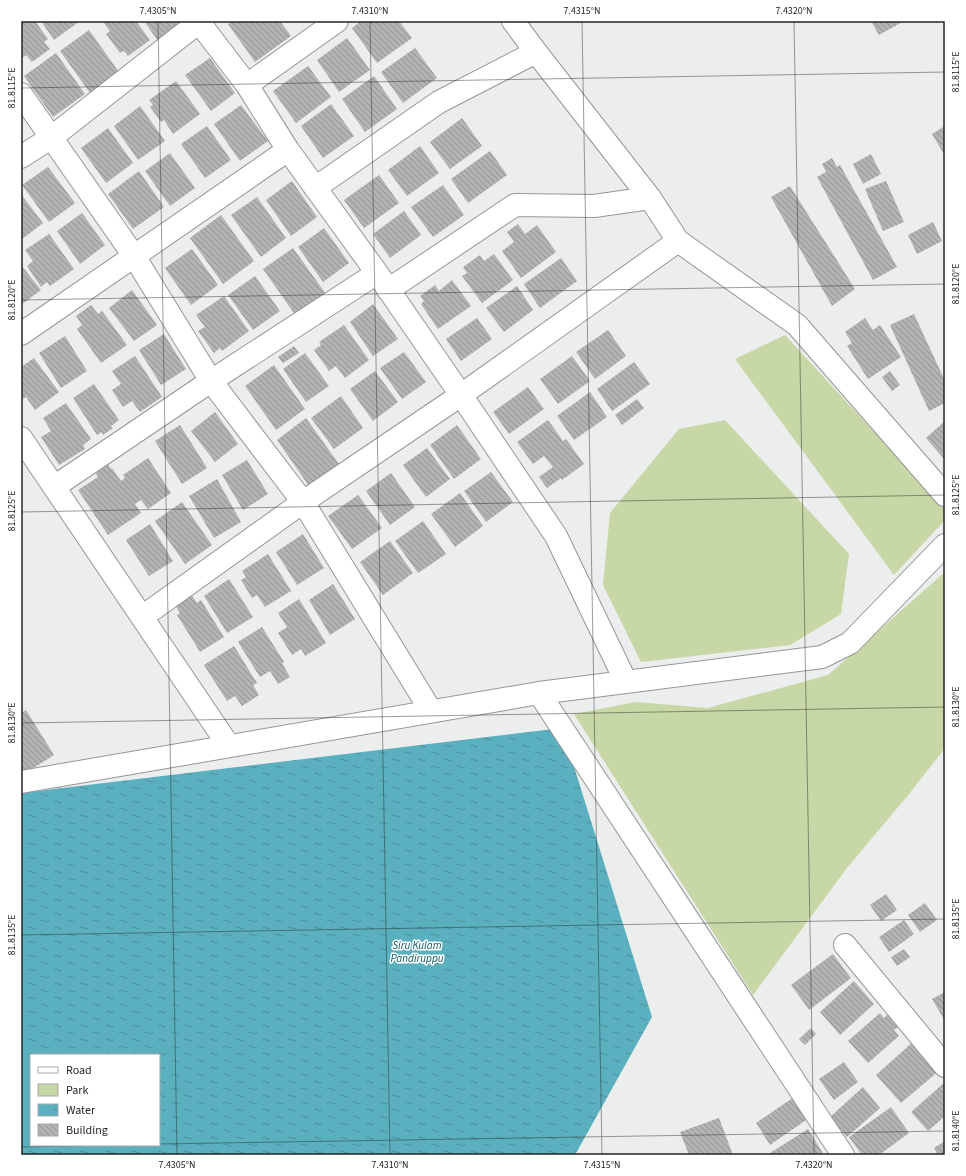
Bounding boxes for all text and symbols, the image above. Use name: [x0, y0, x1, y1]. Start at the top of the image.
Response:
text: 7.4305°N: [139, 4, 177, 18]
text: 7.4310°N: [351, 4, 389, 18]
text: 7.4315°N: [563, 4, 601, 18]
text: 7.4320°N: [775, 4, 813, 18]
text: 81.8115°E: [949, 52, 963, 92]
text: 81.8115°E: [5, 68, 19, 108]
text: 81.8120°E: [949, 264, 963, 304]
text: 81.8120°E: [5, 280, 19, 320]
text: 81.8125°E: [949, 475, 963, 515]
text: 81.8125°E: [5, 491, 19, 531]
text: 81.8130°E: [949, 687, 963, 727]
text: 81.8130°E: [5, 703, 19, 743]
text: 81.8135°E: [949, 899, 963, 939]
text: 81.8135°E: [5, 915, 19, 955]
water label: Siru Kulam Pandiruppu: [390, 938, 444, 966]
legend: [30, 1054, 160, 1146]
text: Road: [66, 1062, 92, 1079]
text: Park: [66, 1082, 88, 1099]
text: Water: [66, 1102, 96, 1119]
text: 81.8140°E: [949, 1111, 963, 1151]
text: Building: [66, 1122, 108, 1139]
text: 7.4305°N: [158, 1158, 196, 1172]
text: 7.4310°N: [371, 1158, 409, 1172]
text: 7.4315°N: [583, 1158, 621, 1172]
text: 7.4320°N: [795, 1158, 833, 1172]

